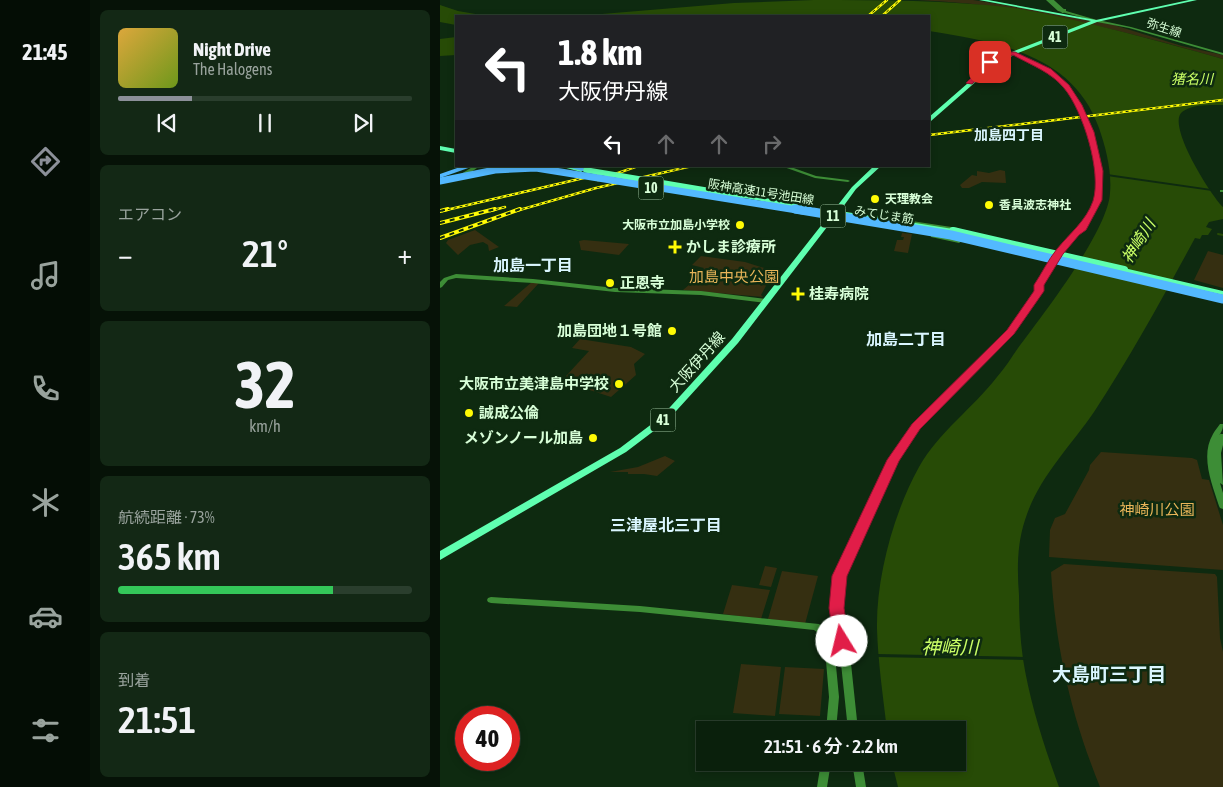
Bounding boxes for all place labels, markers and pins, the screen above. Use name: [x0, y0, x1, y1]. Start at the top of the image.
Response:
pin: [969, 41, 1011, 83]
place label: 天理教会: [885, 192, 933, 206]
marker: 天理教会: [869, 193, 881, 205]
place label: 香具波志神社: [999, 198, 1071, 212]
marker: 香具波志神社: [983, 199, 995, 211]
place label: 大阪市立加島小学校: [622, 218, 730, 232]
marker: 大阪市立加島小学校: [734, 219, 746, 231]
place label: かしま診療所: [686, 238, 776, 255]
marker: かしま診療所: [668, 240, 682, 254]
place label: 正恩寺: [620, 274, 665, 291]
marker: 正恩寺: [604, 277, 616, 289]
place label: 桂寿病院: [809, 285, 869, 302]
marker: 桂寿病院: [791, 287, 805, 301]
place label: 加島団地１号館: [557, 322, 662, 339]
marker: 加島団地１号館: [666, 325, 678, 337]
place label: 大阪市立美津島中学校: [459, 375, 609, 392]
marker: 大阪市立美津島中学校: [613, 378, 625, 390]
place label: 誠成公倫: [479, 404, 539, 421]
marker: 誠成公倫: [463, 407, 475, 419]
place label: メゾンノール加島: [464, 429, 583, 446]
marker: メゾンノール加島: [587, 432, 599, 444]

